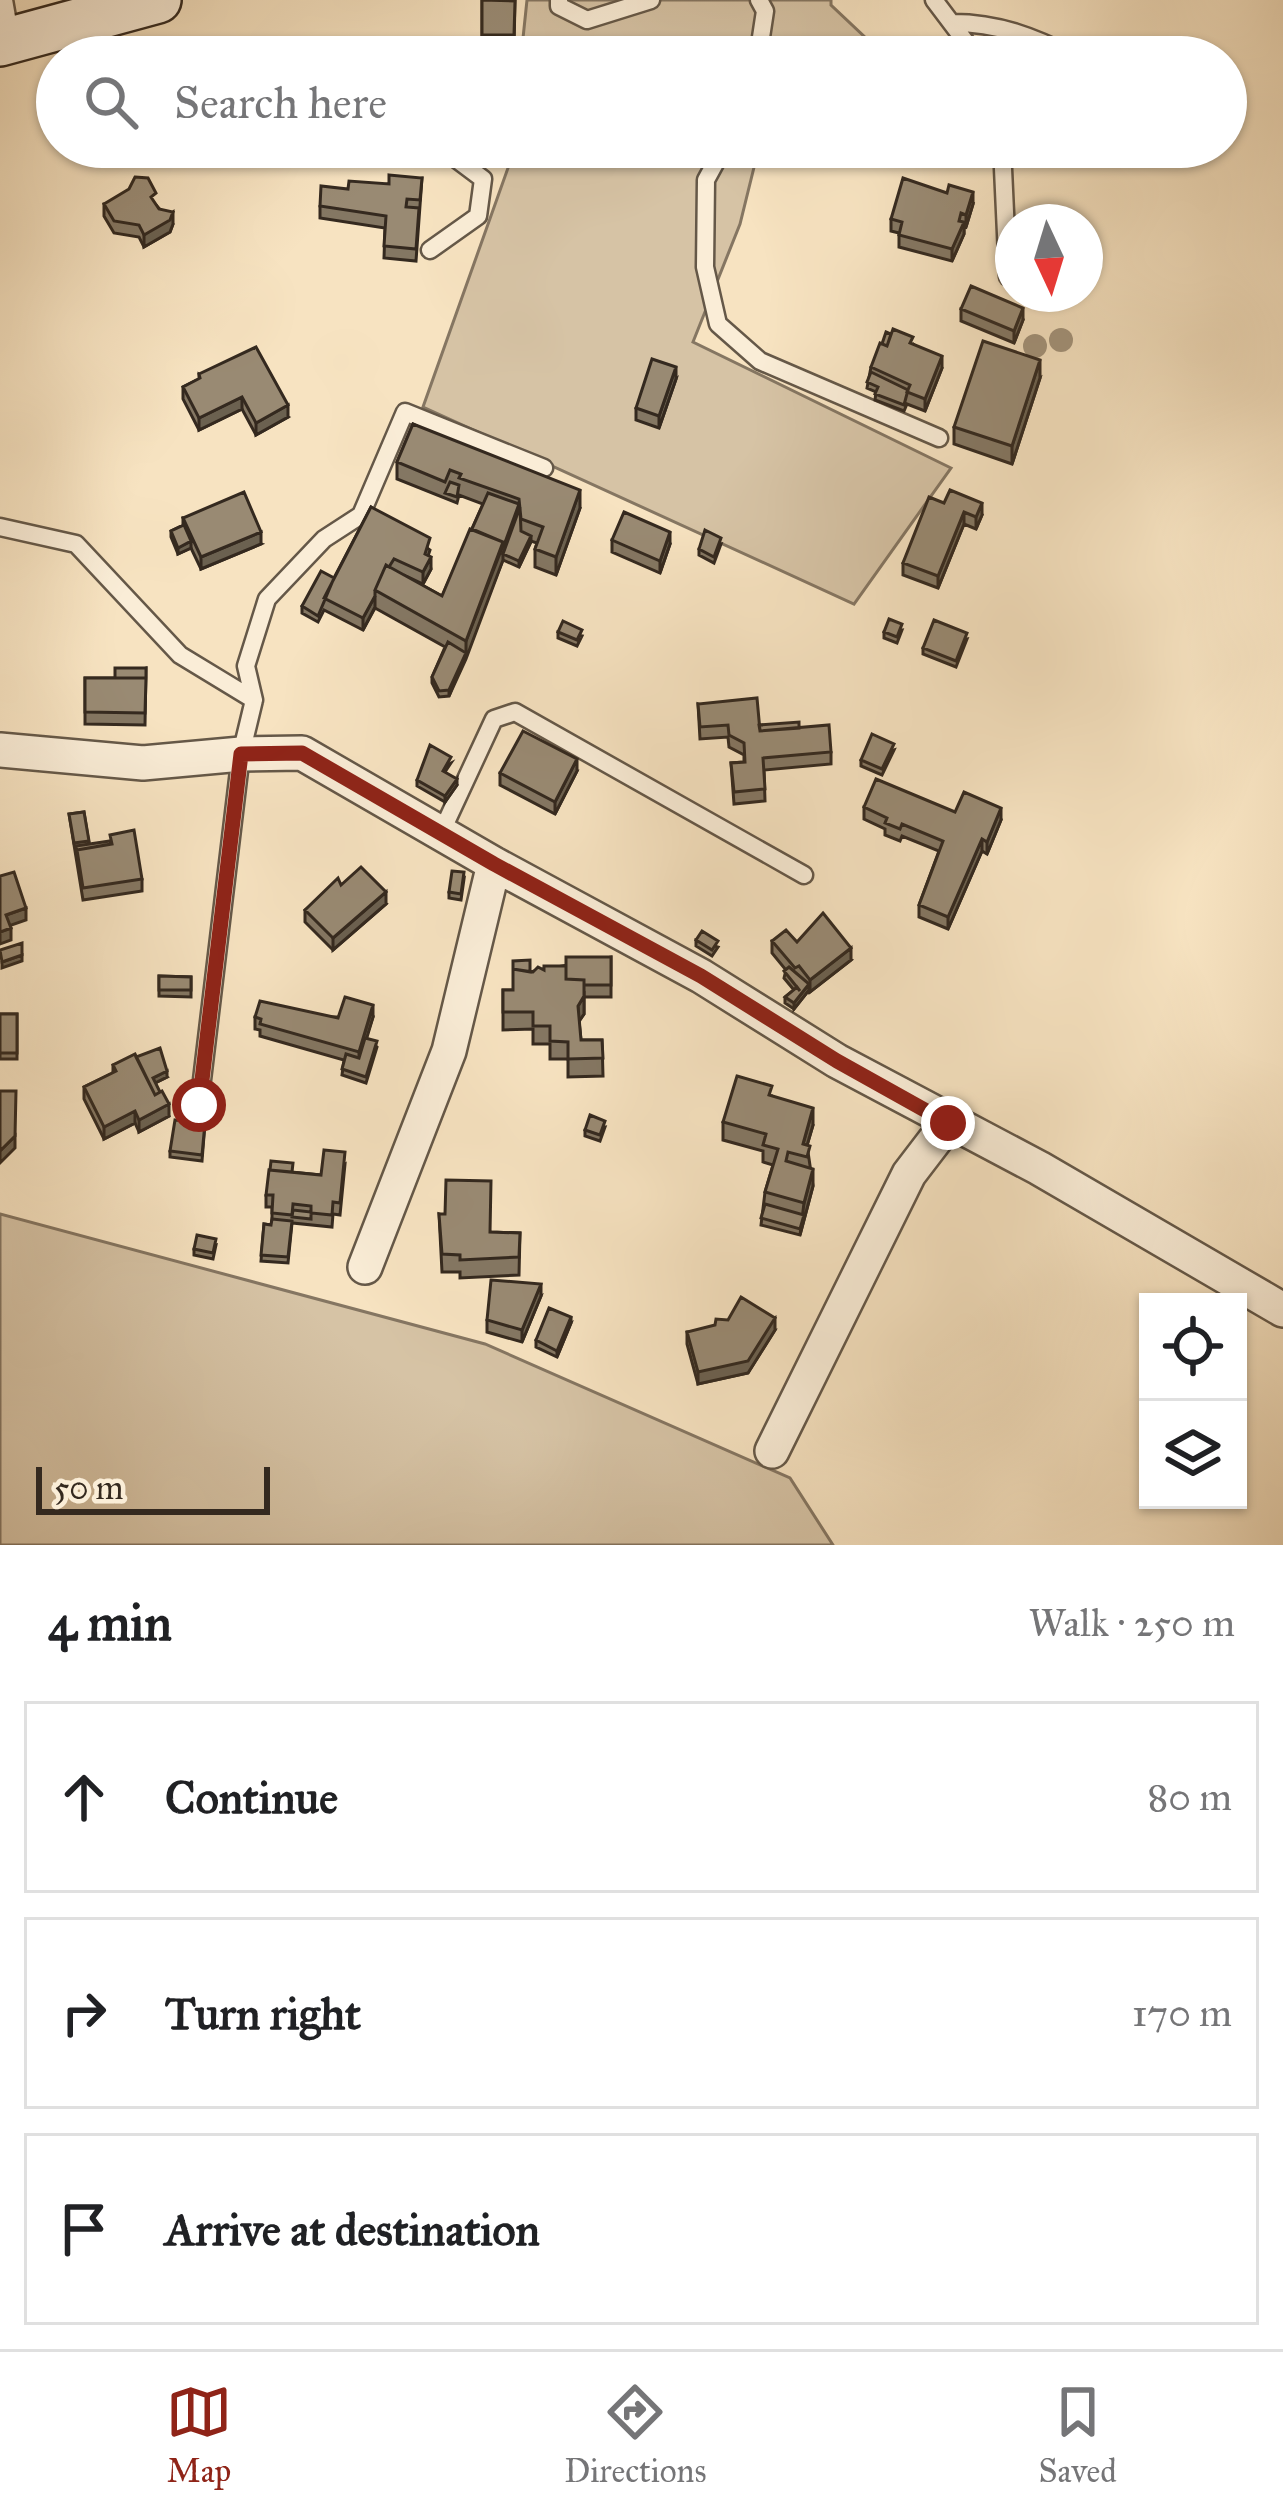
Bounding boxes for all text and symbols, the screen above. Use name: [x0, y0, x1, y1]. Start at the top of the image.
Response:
search box: [36, 36, 1247, 168]
icon: search: [78, 69, 144, 135]
text: Search here: [174, 75, 387, 130]
north arrow: [995, 204, 1103, 312]
route start: [172, 1078, 226, 1132]
route end: [921, 1096, 975, 1150]
map controls: [1139, 1293, 1247, 1509]
button: locate: [1139, 1293, 1247, 1401]
button: layers: [1139, 1401, 1247, 1509]
scale bar: [36, 1461, 270, 1514]
text: 50 m: [54, 1468, 123, 1508]
text: 4 min: [48, 1592, 172, 1654]
text: Walk · 250 m: [1028, 1599, 1235, 1647]
icon: ahead: [51, 1764, 117, 1830]
text: Continue: [165, 1770, 338, 1825]
text: 80 m: [1147, 1773, 1232, 1821]
icon: right: [51, 1980, 117, 2046]
text: Turn right: [165, 1986, 361, 2041]
text: 170 m: [1132, 1989, 1232, 2037]
icon: arrive: [51, 2196, 117, 2262]
text: Arrive at destination: [165, 2202, 540, 2257]
tab: Map: [166, 2379, 232, 2491]
tab: Directions: [564, 2379, 706, 2491]
tab: Saved: [1039, 2379, 1117, 2491]

